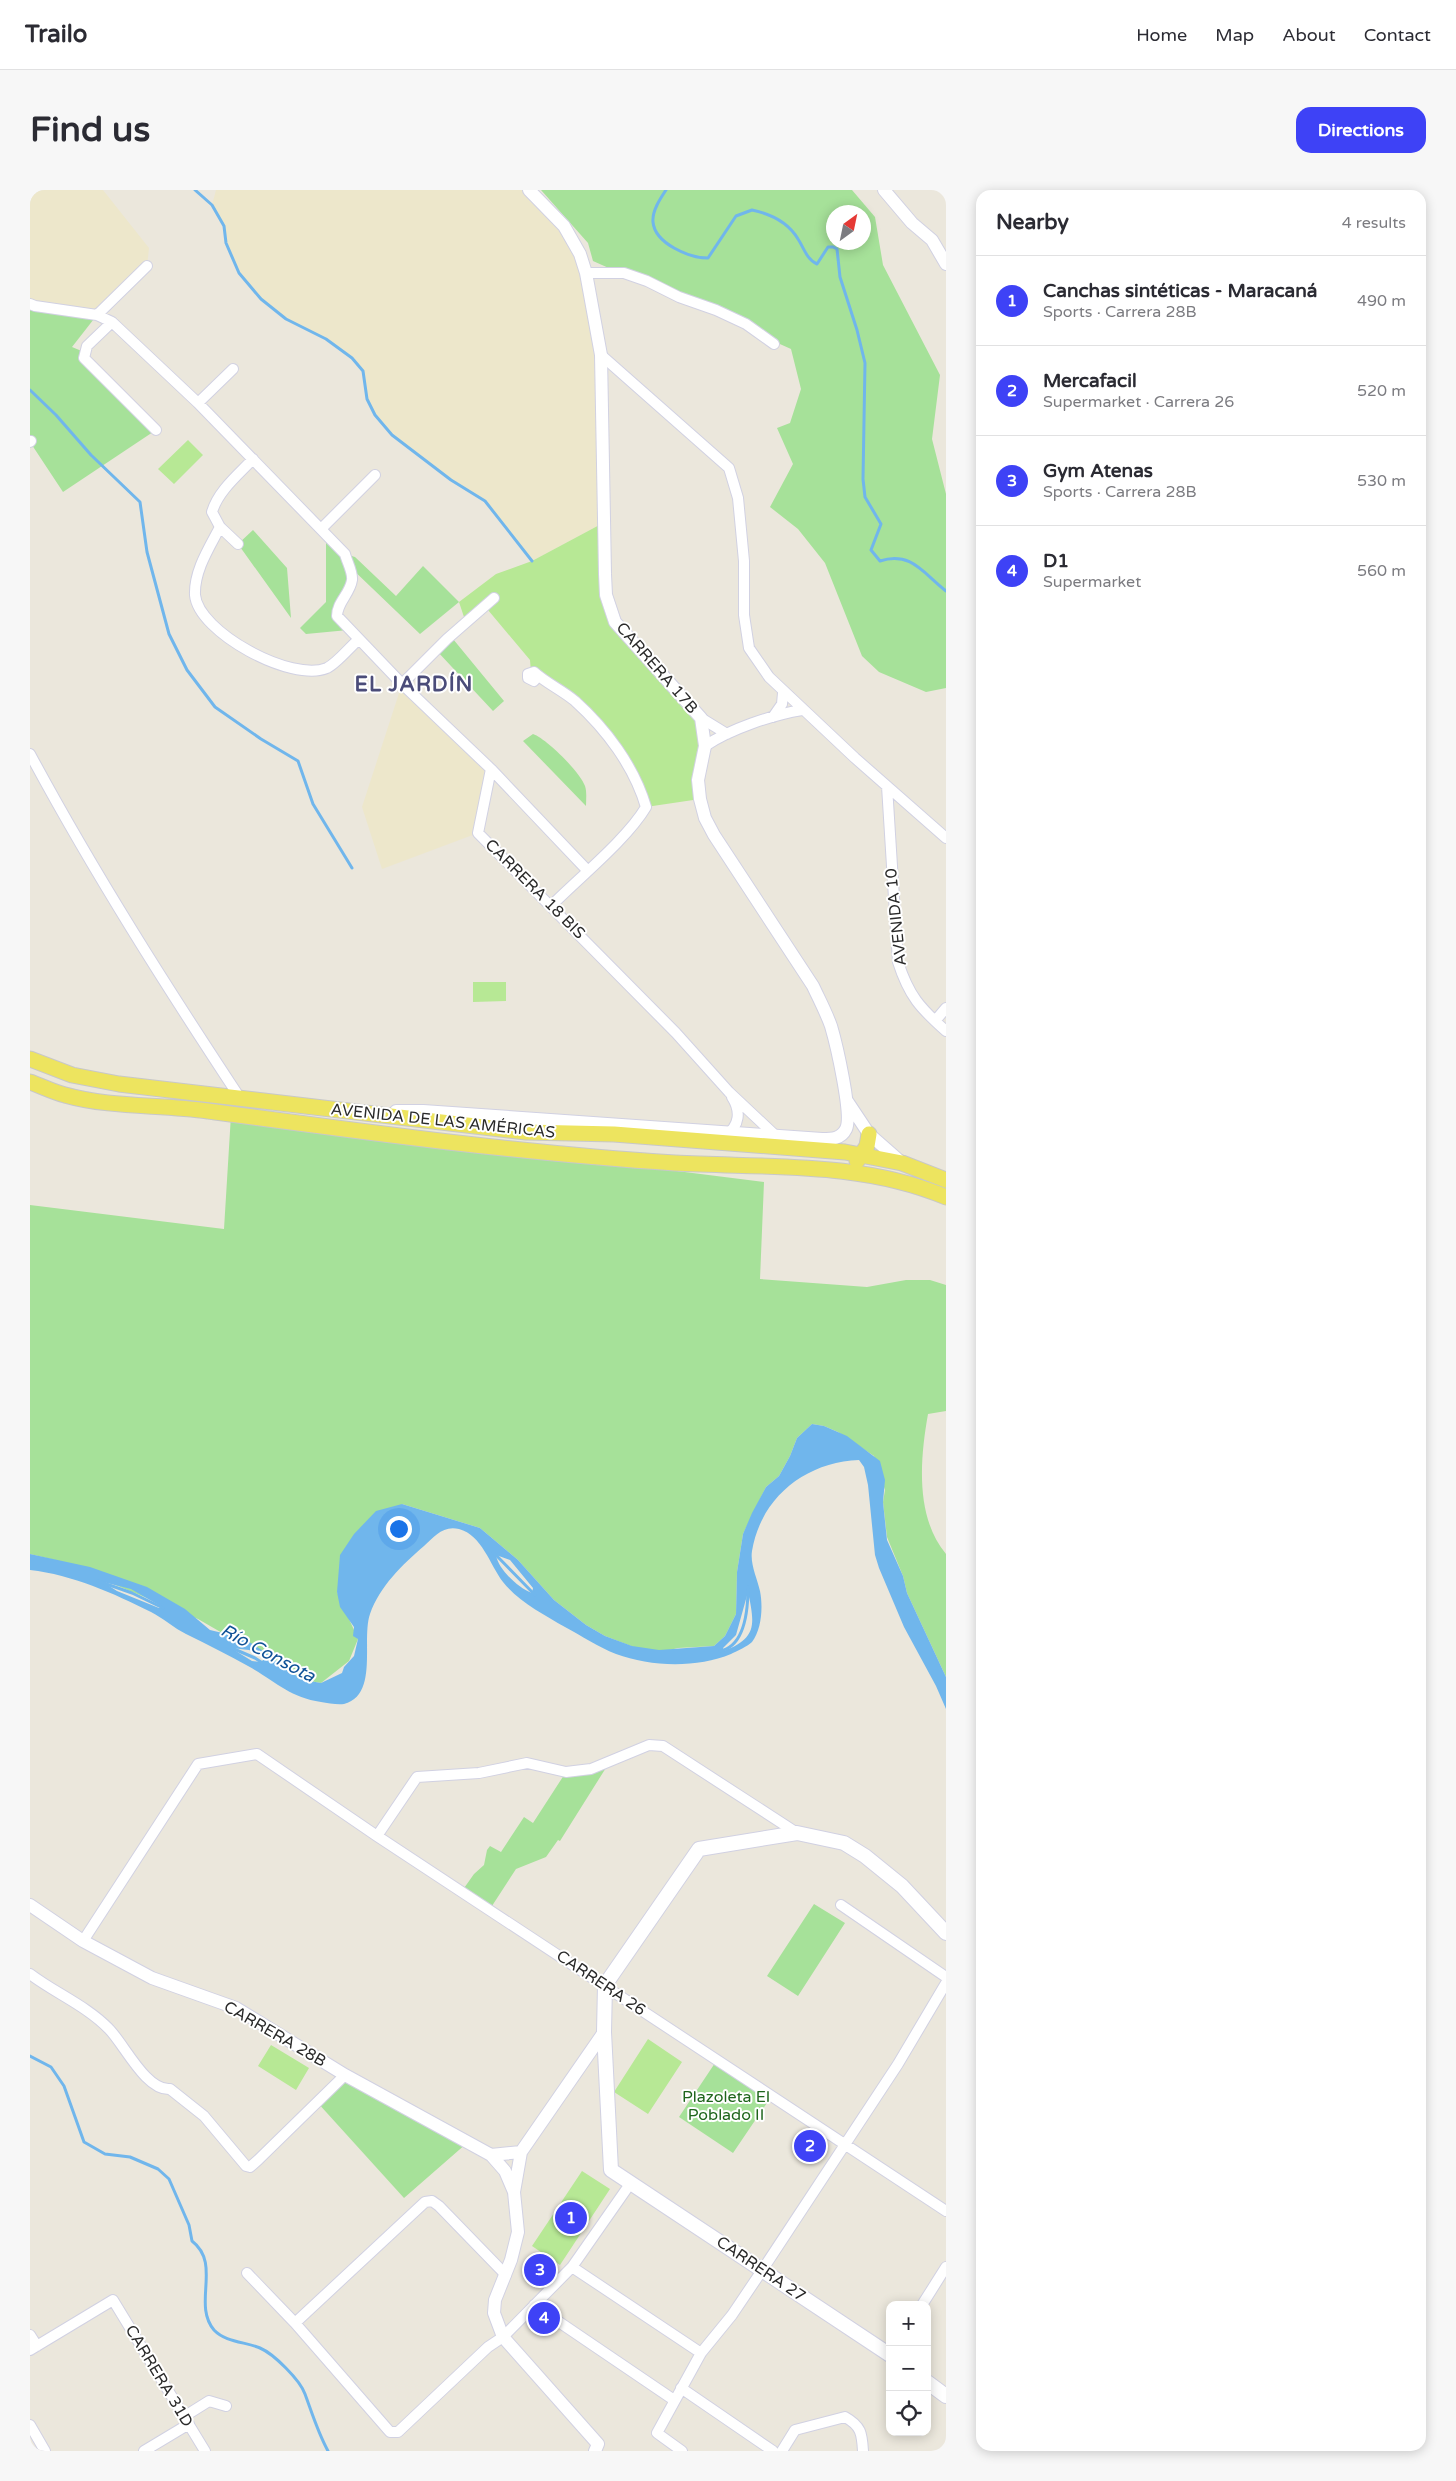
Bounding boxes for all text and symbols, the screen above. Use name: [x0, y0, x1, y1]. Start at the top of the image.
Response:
text: Trailo: [25, 20, 87, 49]
text: Home: [1136, 24, 1187, 46]
text: Map: [1215, 24, 1254, 46]
text: About: [1282, 24, 1336, 46]
text: Contact: [1364, 24, 1431, 46]
button: Directions: [1296, 107, 1426, 153]
text: Find us: [30, 109, 150, 151]
north arrow: [826, 205, 871, 250]
text: Nearby: [996, 210, 1069, 235]
text: 4 results: [1342, 213, 1406, 233]
text: Canchas sintéticas - Maracaná: [1043, 280, 1318, 302]
text: 1: [1007, 291, 1017, 311]
text: 490 m: [1357, 291, 1406, 311]
text: Sports · Carrera 28B: [1043, 302, 1197, 322]
text: Mercafacil: [1043, 370, 1137, 392]
text: 2: [1007, 381, 1017, 401]
text: 520 m: [1357, 381, 1406, 401]
text: Supermarket · Carrera 26: [1043, 392, 1234, 412]
text: Gym Atenas: [1043, 460, 1153, 482]
text: 3: [1007, 471, 1017, 491]
text: 530 m: [1357, 471, 1406, 491]
text: Sports · Carrera 28B: [1043, 482, 1197, 502]
text: D1: [1043, 550, 1069, 572]
text: 4: [1007, 561, 1017, 581]
text: 560 m: [1357, 561, 1406, 581]
text: Supermarket: [1043, 572, 1141, 592]
street label: CARRERA 17B: [612, 618, 702, 718]
district label: EL JARDÍN: [355, 671, 473, 697]
street label: CARRERA 18 BIS: [481, 835, 589, 943]
street label: AVENIDA 10: [881, 867, 911, 967]
street label: AVENIDA DE LAS AMÉRICAS: [330, 1099, 556, 1143]
your location: [386, 1516, 412, 1542]
water label: Río Consota: [217, 1619, 320, 1687]
street label: CARRERA 26: [552, 1946, 650, 2020]
street label: CARRERA 28B: [220, 1997, 330, 2071]
park label: Plazoleta El Poblado II: [682, 2087, 770, 2125]
pin: 2: [794, 2127, 826, 2165]
pin: 1: [555, 2199, 587, 2237]
street label: CARRERA 27: [712, 2232, 810, 2306]
pin: 3: [524, 2251, 556, 2289]
pin: 4: [528, 2299, 560, 2337]
map controls: [886, 2301, 931, 2436]
button: +: [886, 2301, 931, 2346]
street label: CARRERA 31D: [121, 2321, 197, 2431]
button: −: [886, 2346, 931, 2391]
button: locate: [886, 2391, 931, 2436]

